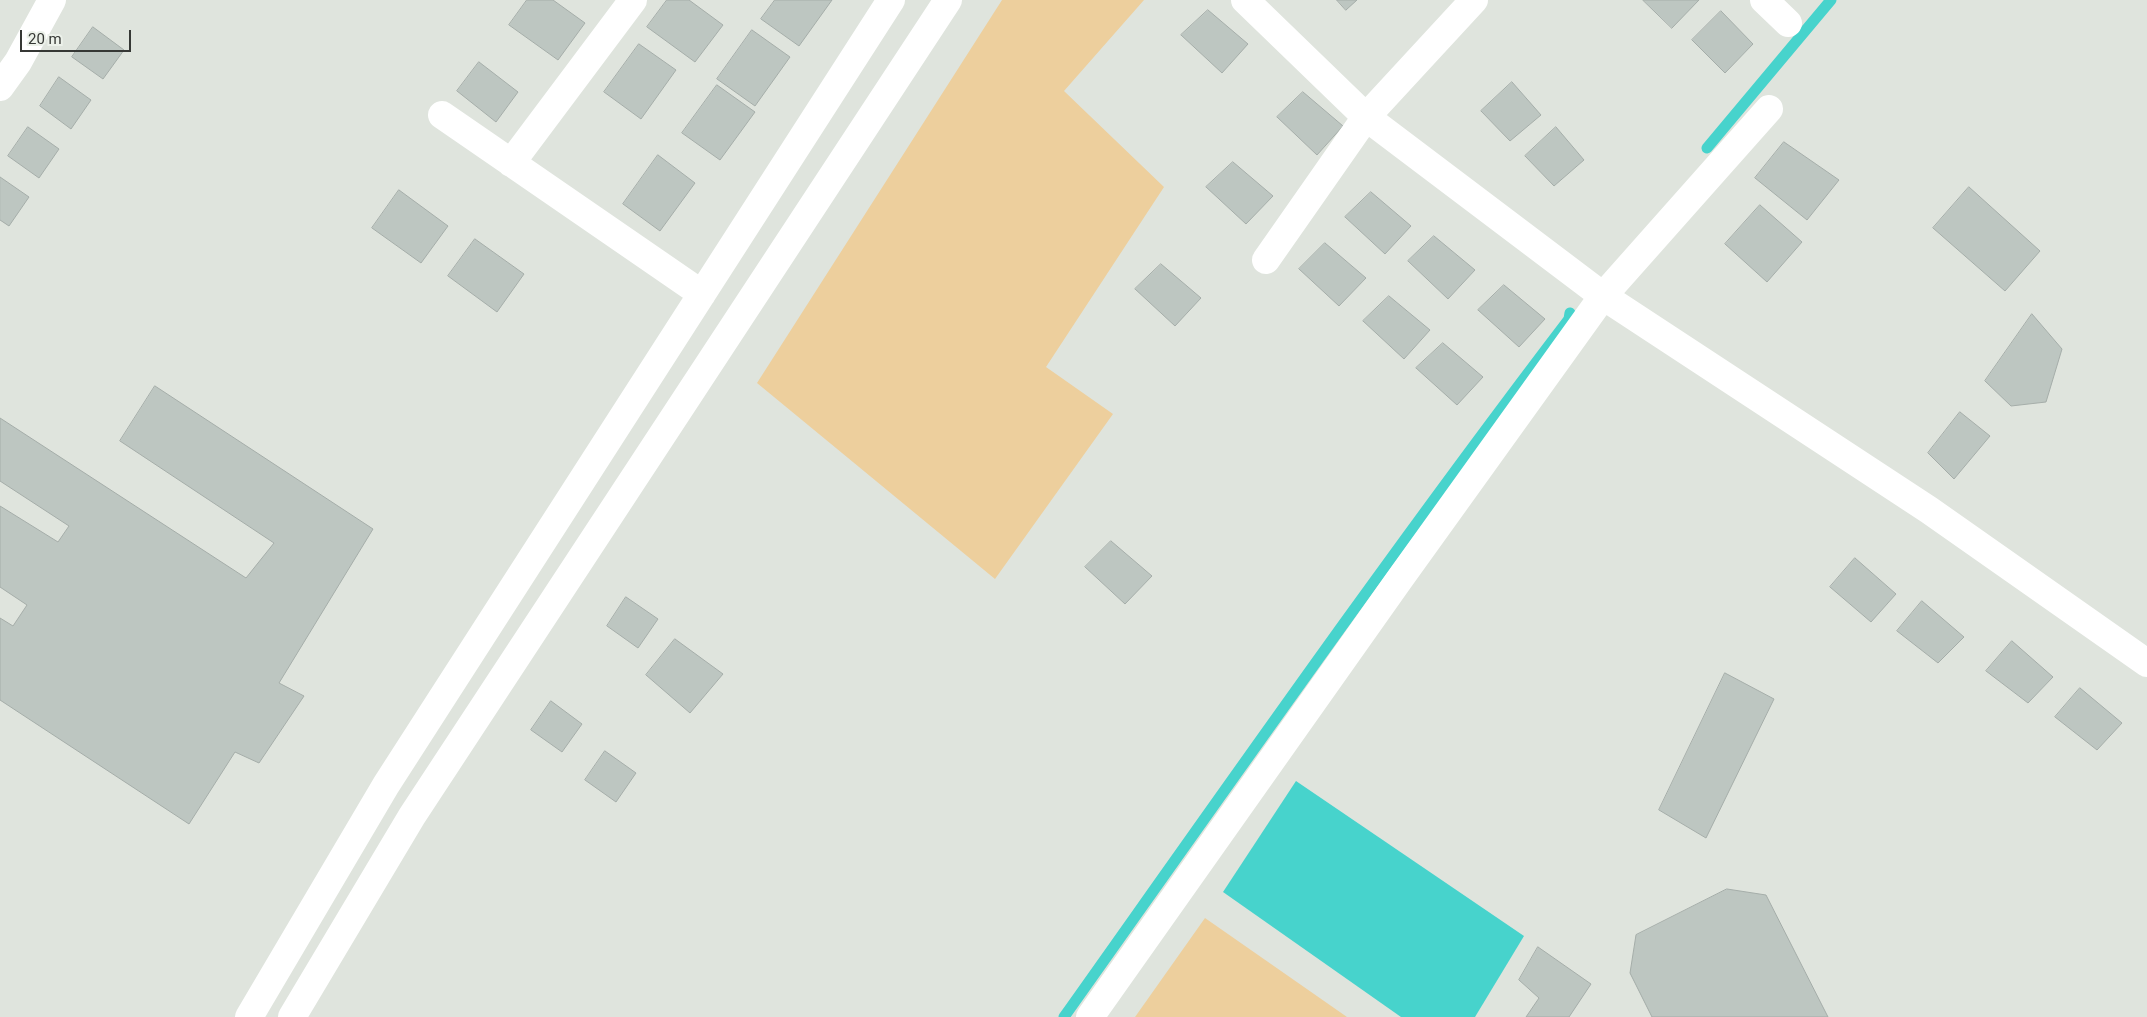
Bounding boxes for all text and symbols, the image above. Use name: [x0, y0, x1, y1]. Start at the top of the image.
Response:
scale bar: [22, 20, 134, 52]
text: 20 m: [28, 30, 62, 48]

